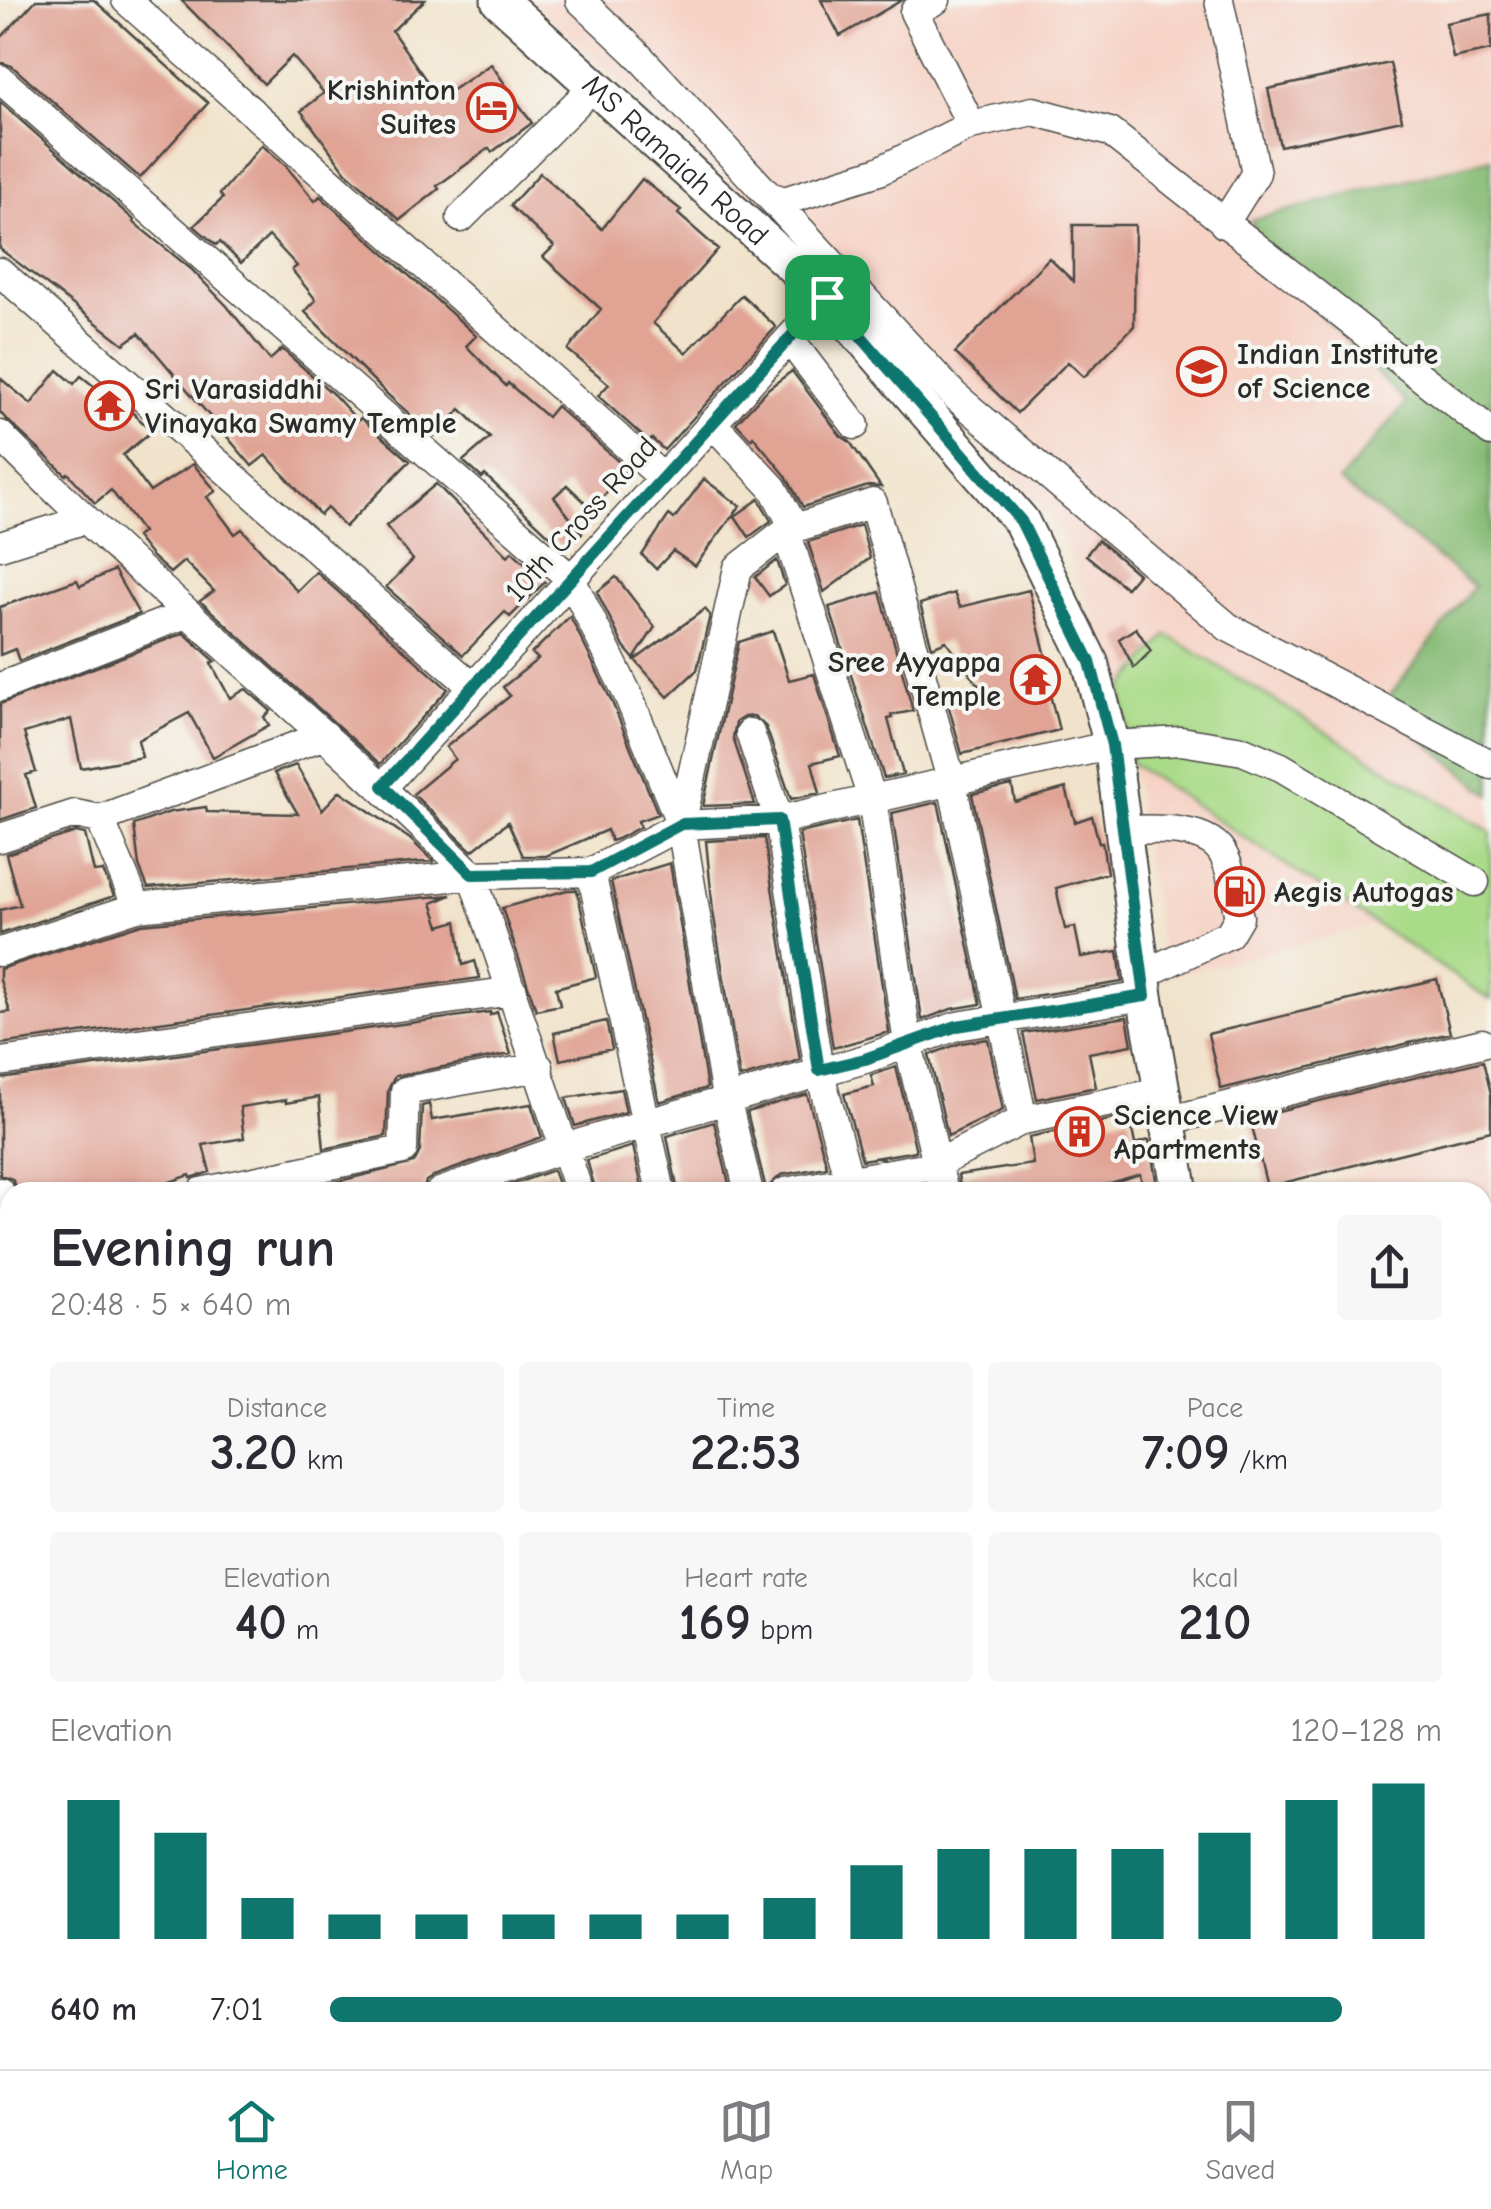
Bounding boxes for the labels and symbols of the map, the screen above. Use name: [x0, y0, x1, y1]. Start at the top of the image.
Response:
street label: MS Ramaiah Road: [575, 67, 775, 253]
place label: Krishinton Suites: [327, 73, 456, 142]
hotel icon: Krishinton Suites: [465, 81, 517, 133]
pin: [785, 255, 870, 340]
place label: Indian Institute of Science: [1237, 337, 1438, 406]
school or university icon: Indian Institute of Science: [1176, 345, 1228, 397]
place label: Sri Varasiddhi Vinayaka Swamy Temple: [145, 372, 456, 441]
temple icon: Sri Varasiddhi Vinayaka Swamy Temple: [84, 380, 136, 432]
street label: 10th Cross Road: [498, 430, 665, 609]
place label: Sree Ayyappa Temple: [828, 645, 1001, 714]
temple icon: Sree Ayyappa Temple: [1010, 653, 1062, 705]
fuel station icon: Aegis Autogas: [1213, 866, 1265, 918]
place label: Aegis Autogas: [1274, 875, 1454, 910]
place label: Science View Apartments: [1114, 1098, 1279, 1167]
building icon: Science View Apartments: [1053, 1106, 1105, 1158]

